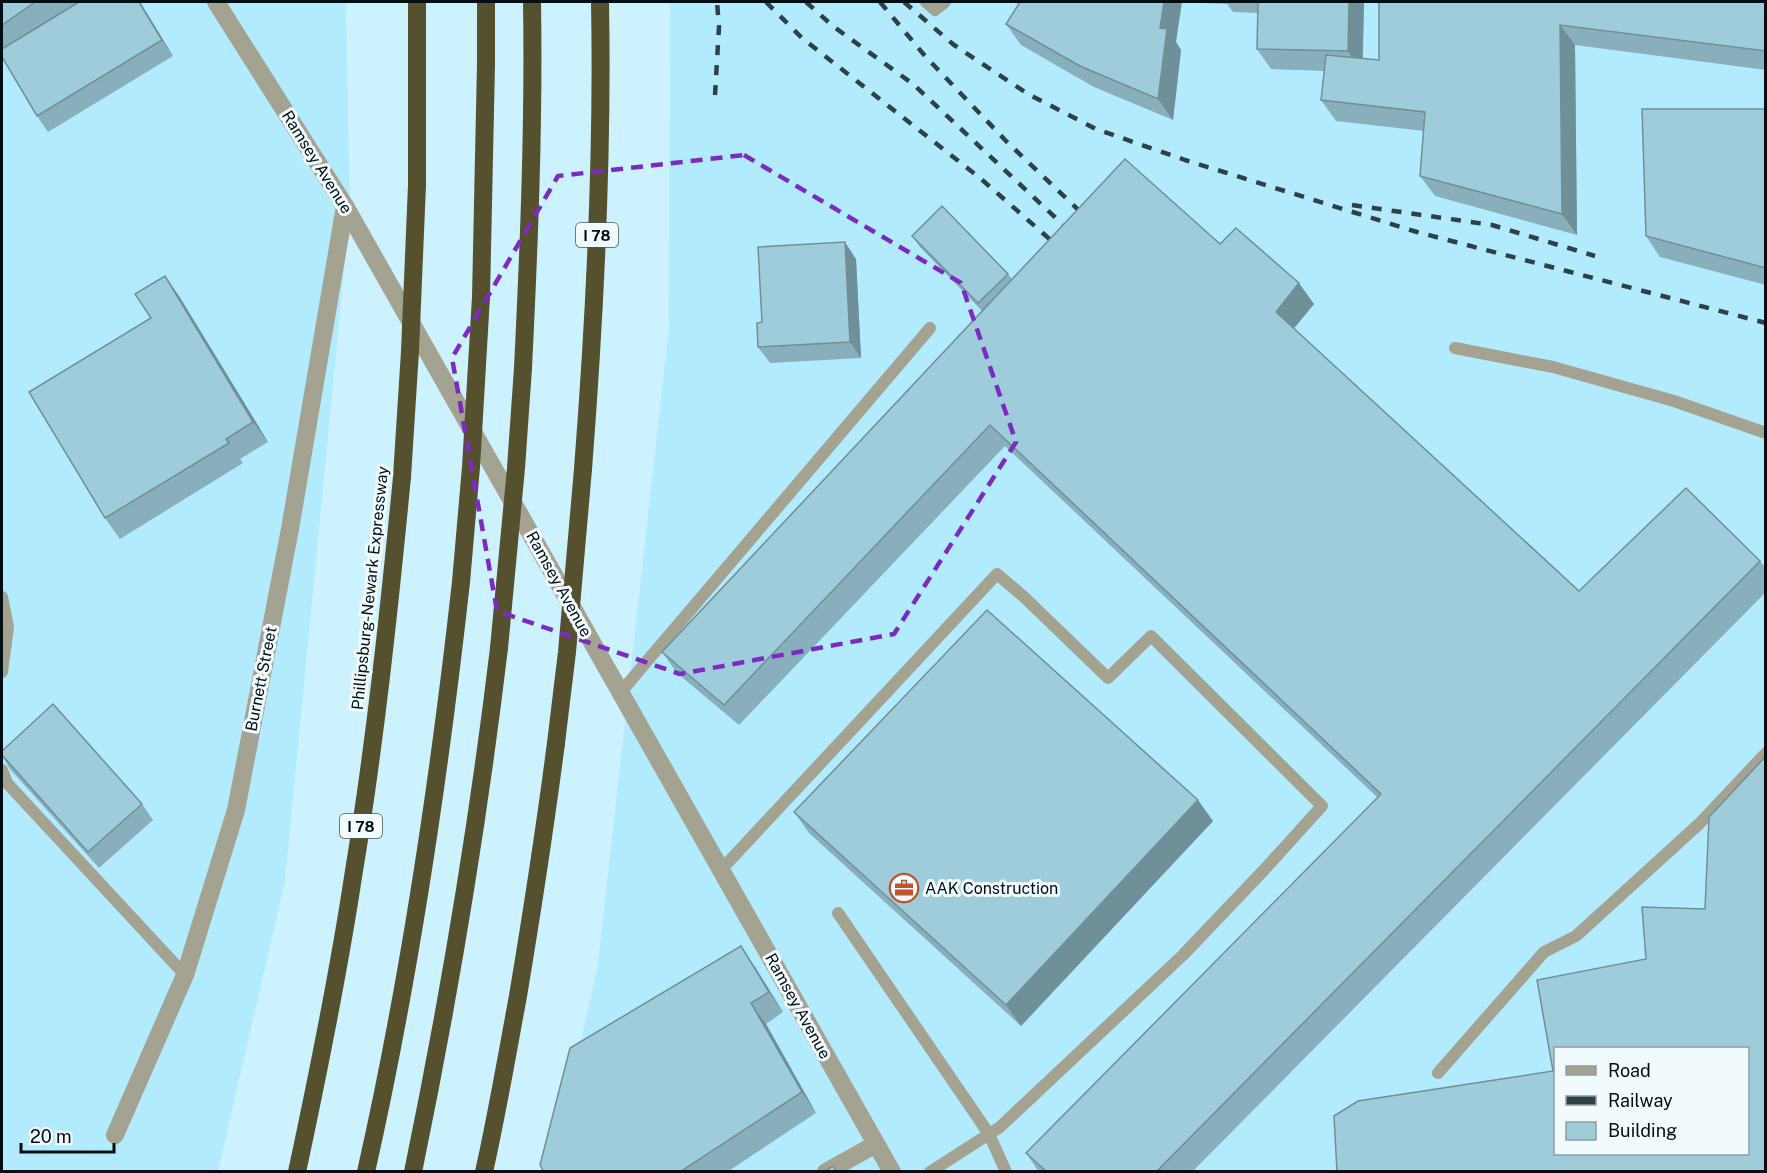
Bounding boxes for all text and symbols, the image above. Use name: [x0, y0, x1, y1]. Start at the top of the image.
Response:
street label: Ramsey Avenue: [278, 107, 356, 217]
road number: I 78: [576, 223, 618, 247]
street label: Phillipsburg-Newark Expressway: [348, 465, 392, 711]
street label: Ramsey Avenue: [522, 528, 596, 640]
street label: Burnett Street: [242, 625, 280, 733]
road number: I 78: [340, 814, 382, 838]
office icon: AAK Construction: [888, 872, 920, 904]
place label: AAK Construction: [925, 879, 1058, 898]
street label: Ramsey Avenue: [761, 950, 835, 1062]
legend: [1554, 1047, 1749, 1155]
text: Road: [1608, 1060, 1651, 1081]
text: Railway: [1608, 1090, 1673, 1111]
scale bar: [21, 1116, 114, 1154]
text: Building: [1608, 1120, 1677, 1141]
text: 20 m: [30, 1126, 72, 1147]

